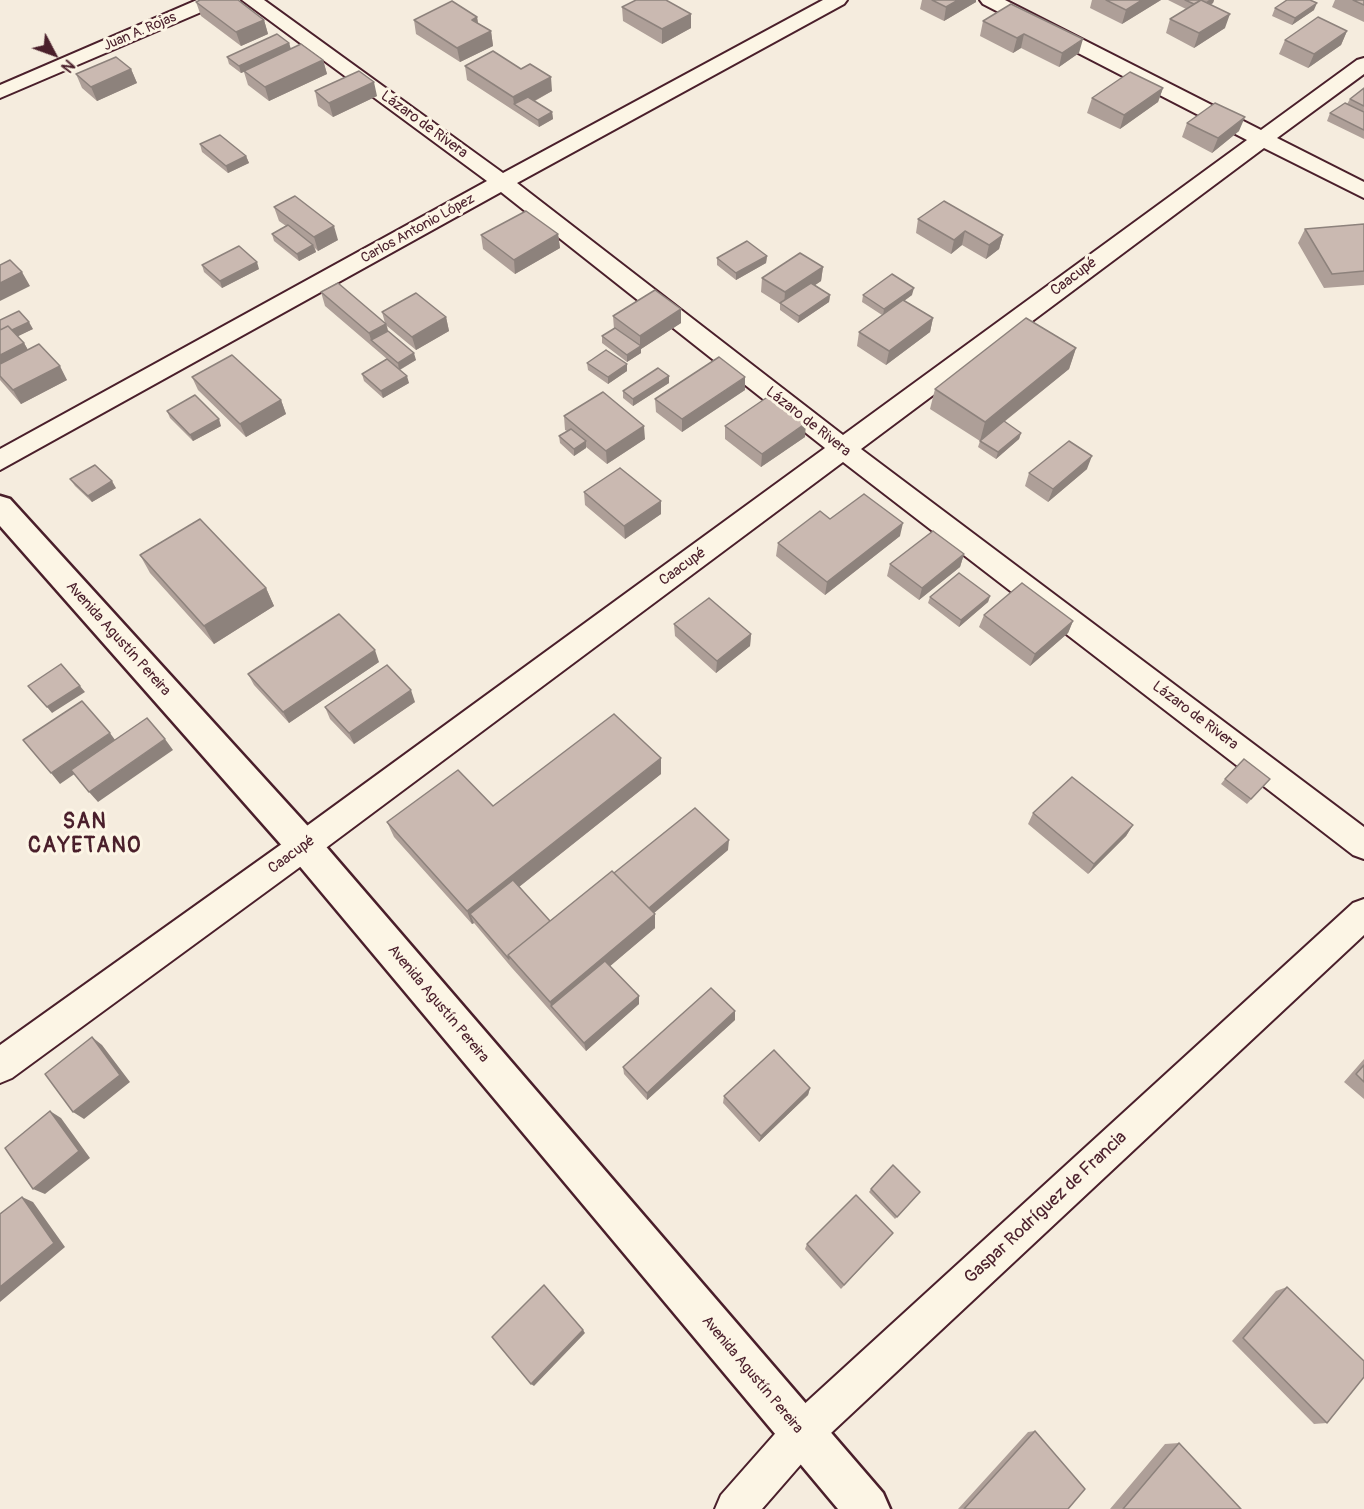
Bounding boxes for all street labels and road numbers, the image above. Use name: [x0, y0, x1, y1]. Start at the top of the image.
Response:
street label: Juan A. Rojas: [101, 9, 179, 55]
street label: Lázaro de Rivera: [377, 87, 471, 163]
street label: Carlos Antonio López: [358, 191, 478, 267]
street label: Caacupé: [1047, 254, 1101, 300]
street label: Lázaro de Rivera: [762, 383, 854, 461]
street label: Caacupé: [656, 544, 710, 590]
street label: Avenida Agustín Pereira: [62, 578, 174, 700]
street label: Lázaro de Rivera: [1148, 678, 1242, 754]
street label: Caacupé: [265, 832, 319, 878]
street label: Avenida Agustín Pereira: [384, 942, 492, 1066]
street label: Gaspar Rodríguez de Francia: [960, 1127, 1132, 1289]
street label: Avenida Agustín Pereira: [698, 1313, 806, 1437]

